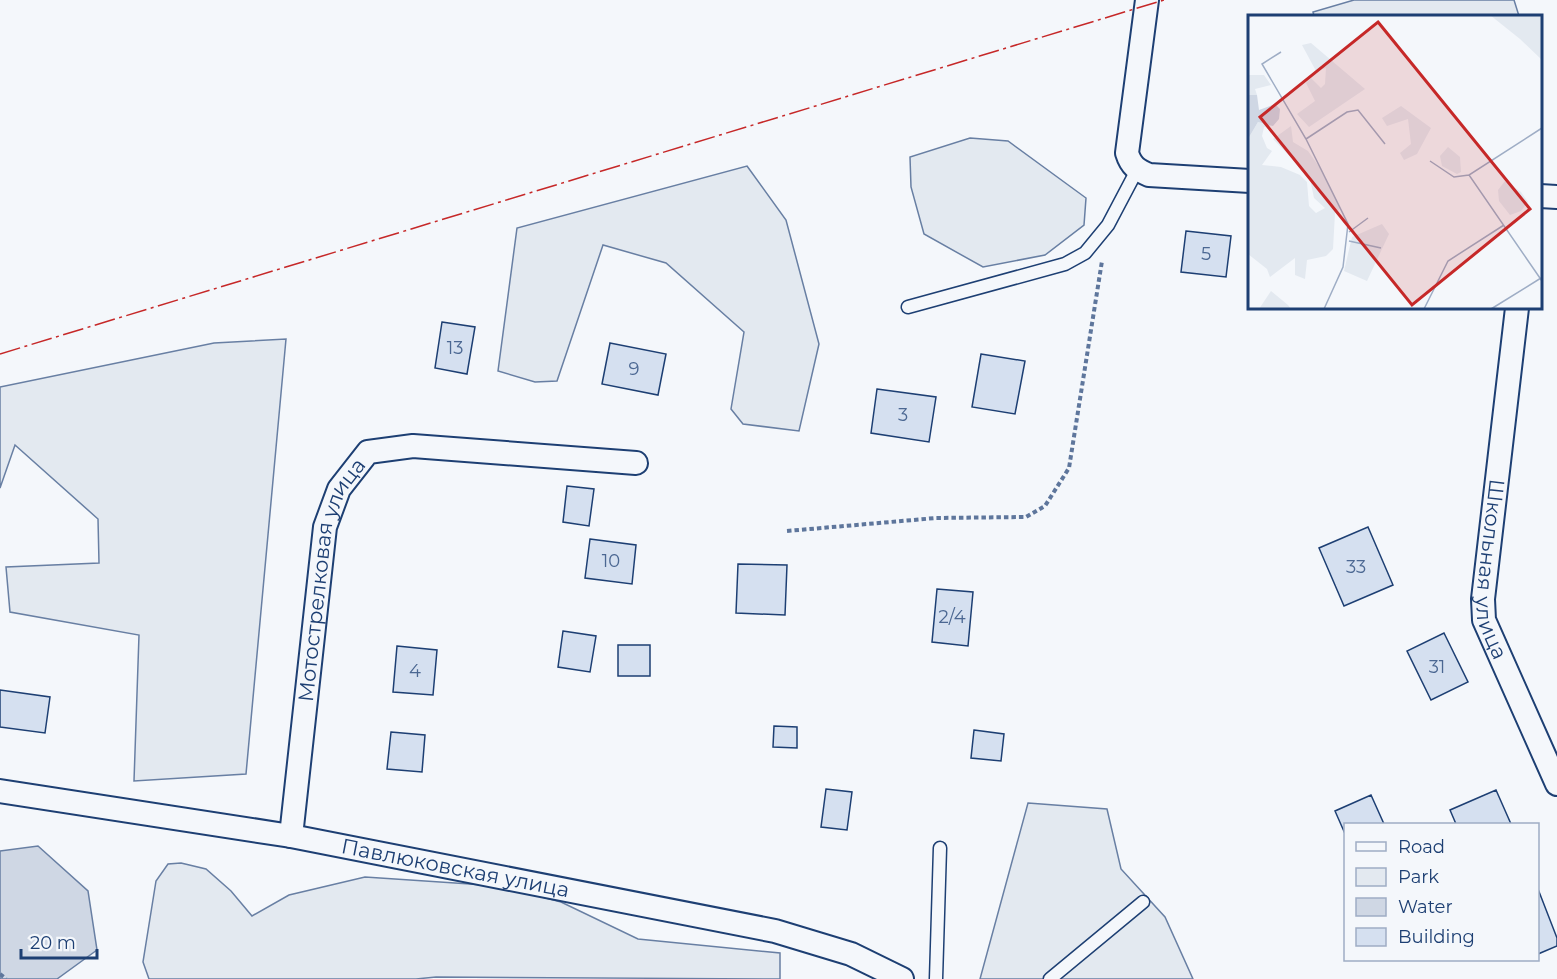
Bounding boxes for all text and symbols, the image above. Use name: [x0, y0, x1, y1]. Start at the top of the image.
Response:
inset map: [1248, 15, 1542, 309]
house number: 5: [1201, 243, 1211, 265]
house number: 13: [447, 337, 463, 359]
house number: 9: [629, 358, 640, 380]
house number: 3: [898, 404, 908, 426]
street label: Мотострелковая улица: [293, 453, 370, 703]
street label: Школьная улица: [1471, 478, 1513, 663]
house number: 10: [602, 550, 620, 572]
house number: 33: [1346, 556, 1366, 578]
house number: 2/4: [938, 606, 966, 628]
house number: 31: [1429, 656, 1445, 678]
house number: 4: [409, 660, 421, 682]
legend: [1344, 823, 1539, 961]
street label: Павлюковская улица: [339, 833, 572, 902]
text: Road: [1398, 836, 1445, 858]
text: Park: [1398, 866, 1439, 888]
text: Water: [1398, 896, 1453, 918]
scale bar: [21, 922, 98, 960]
text: Building: [1398, 926, 1475, 948]
text: 20 m: [30, 932, 76, 954]

